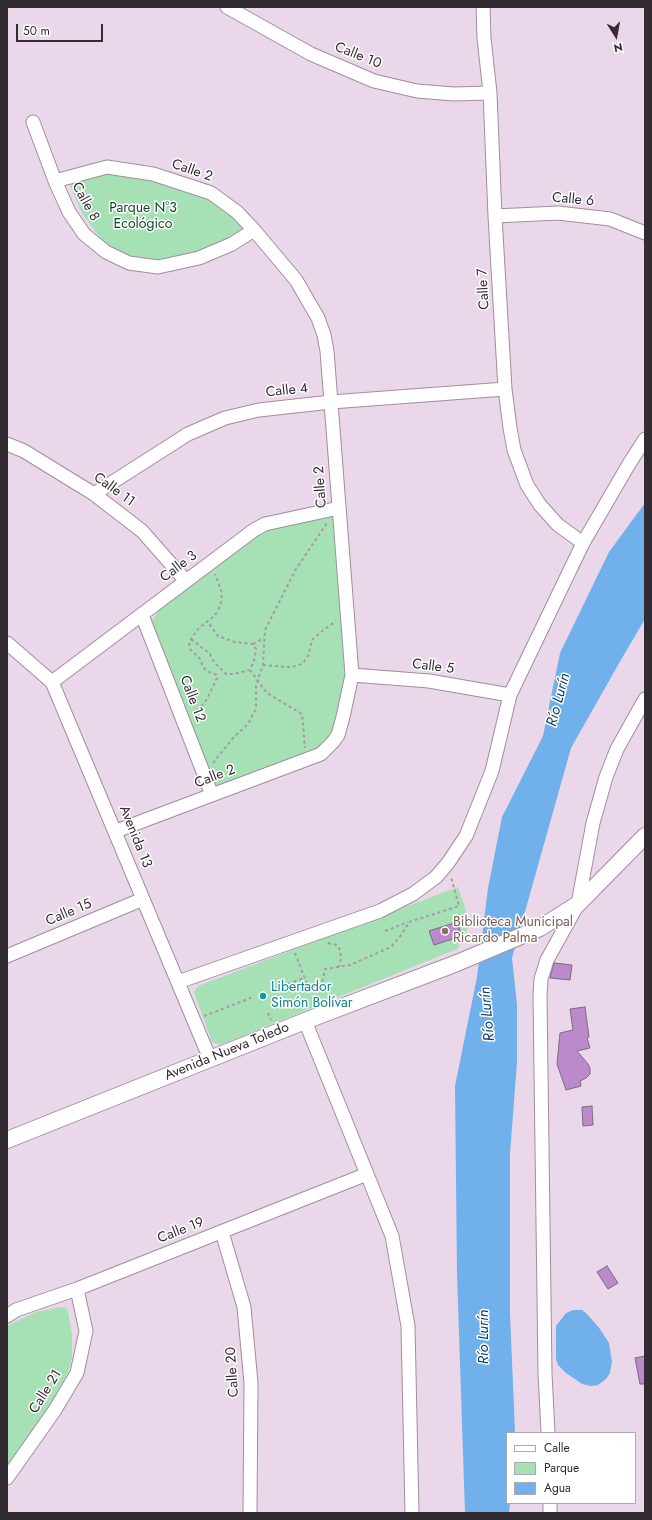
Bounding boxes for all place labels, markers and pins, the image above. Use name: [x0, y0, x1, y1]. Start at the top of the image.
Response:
place label: Biblioteca Municipal Ricardo Palma: [453, 915, 573, 948]
marker: Biblioteca Municipal Ricardo Palma: [440, 926, 450, 936]
place label: Libertador Simón Bolívar: [271, 980, 352, 1012]
marker: Libertador Simón Bolívar: [258, 991, 268, 1001]

